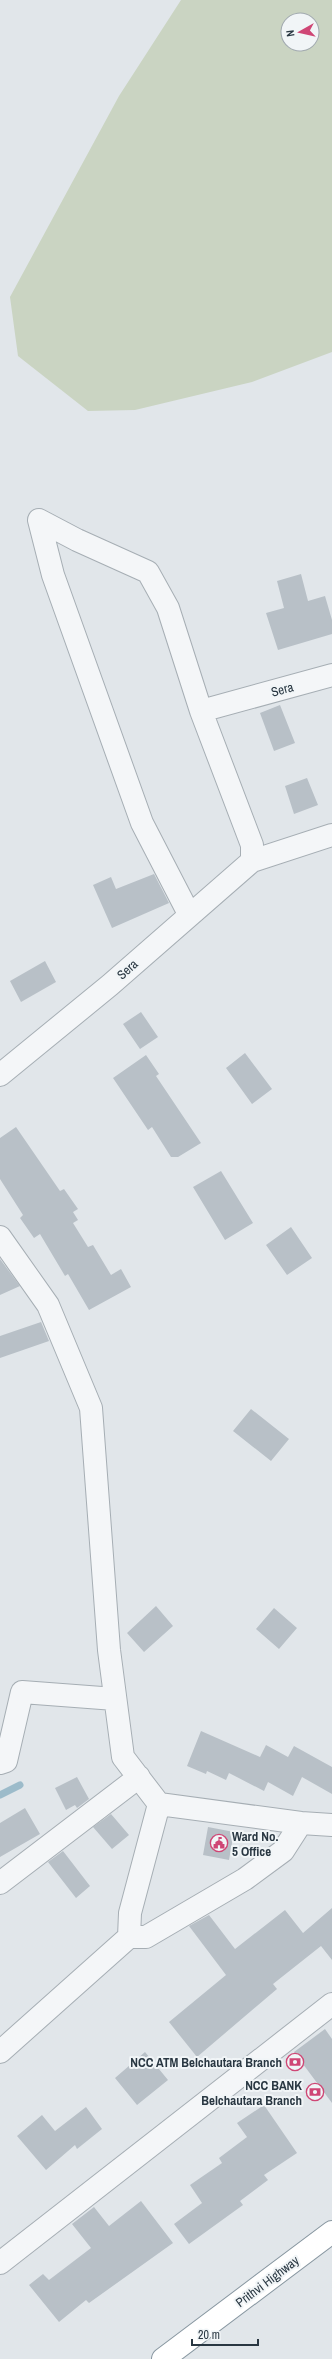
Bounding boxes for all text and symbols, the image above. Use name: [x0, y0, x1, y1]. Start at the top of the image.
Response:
north arrow: [280, 12, 320, 52]
text: N: [283, 29, 297, 38]
street label: Sera: [269, 678, 295, 701]
street label: Sera: [113, 955, 141, 983]
place label: Ward No. 5 Office: [232, 1828, 278, 1860]
public building icon: Ward No. 5 Office: [209, 1833, 229, 1853]
bank icon: NCC ATM Belchautara Branch: [285, 2052, 305, 2072]
place label: NCC ATM Belchautara Branch: [130, 2054, 282, 2071]
place label: NCC BANK Belchautara Branch: [201, 2077, 302, 2109]
bank icon: NCC BANK Belchautara Branch: [305, 2082, 325, 2102]
street label: Prithvi Highway: [232, 2252, 303, 2311]
scale bar: [192, 2321, 258, 2347]
text: 20 m: [198, 2327, 220, 2343]

